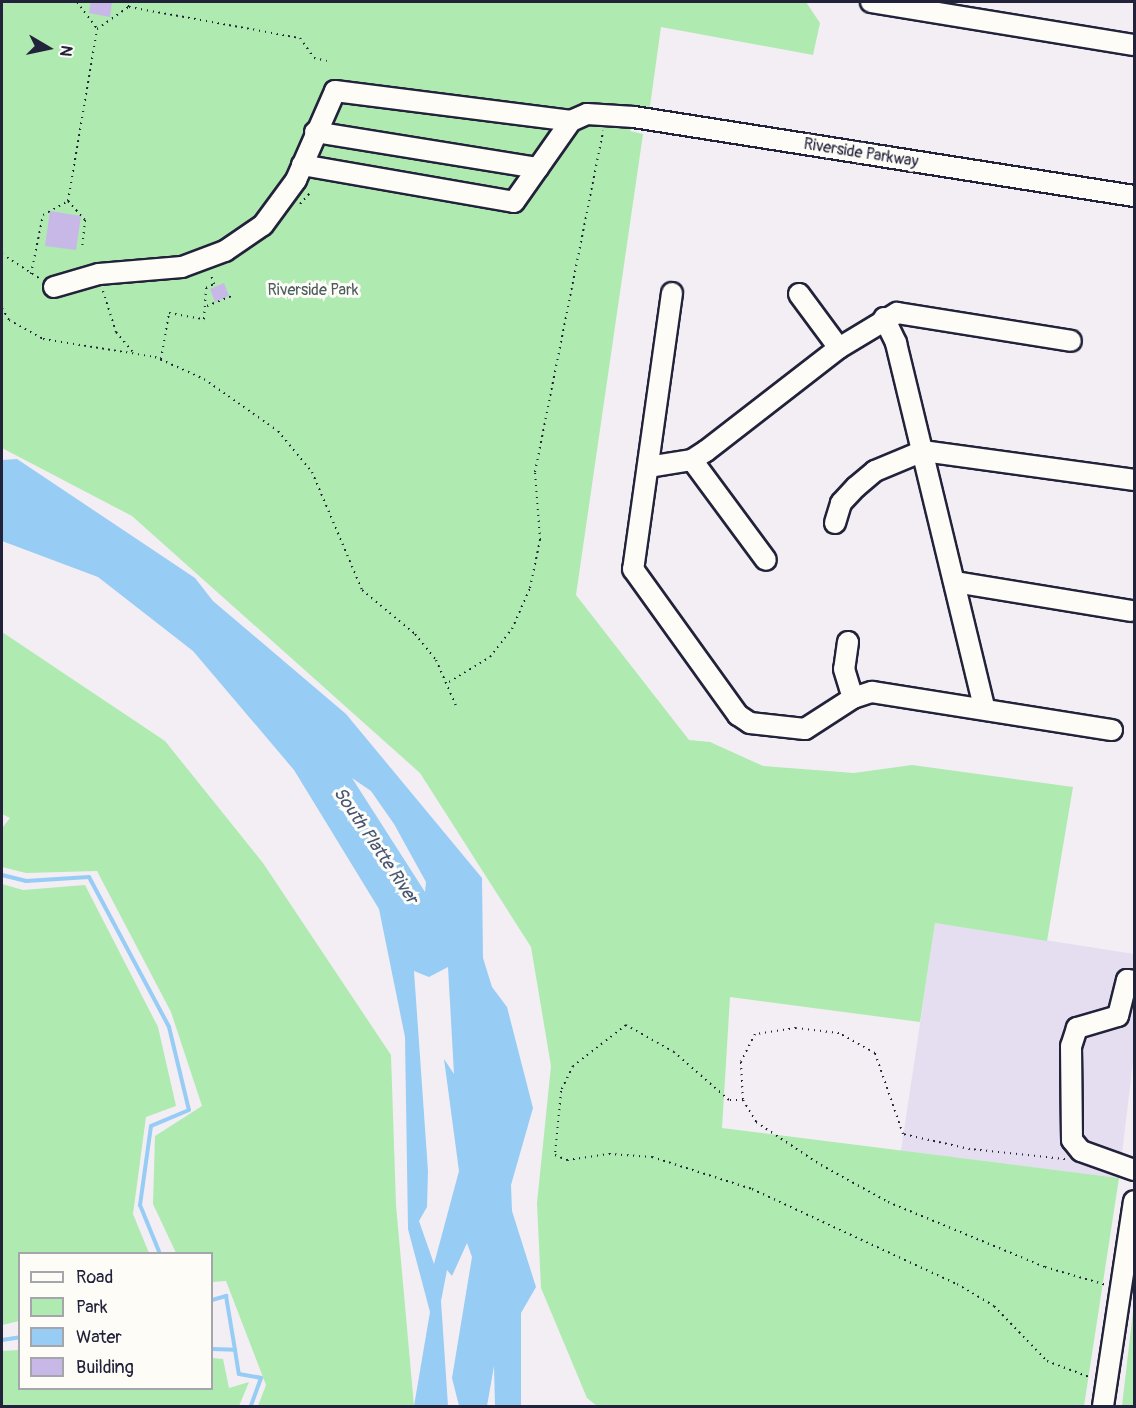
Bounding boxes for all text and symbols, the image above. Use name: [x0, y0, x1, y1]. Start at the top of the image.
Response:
north arrow: [18, 18, 78, 78]
text: N: [55, 44, 77, 58]
street label: Riverside Parkway: [802, 134, 920, 172]
park label: Riverside Park: [268, 280, 358, 300]
water label: South Platte River: [328, 784, 422, 908]
legend: [18, 1252, 213, 1390]
text: Road: [76, 1266, 113, 1289]
text: Park: [76, 1296, 108, 1319]
text: Water: [76, 1326, 122, 1349]
text: Building: [76, 1356, 134, 1379]

